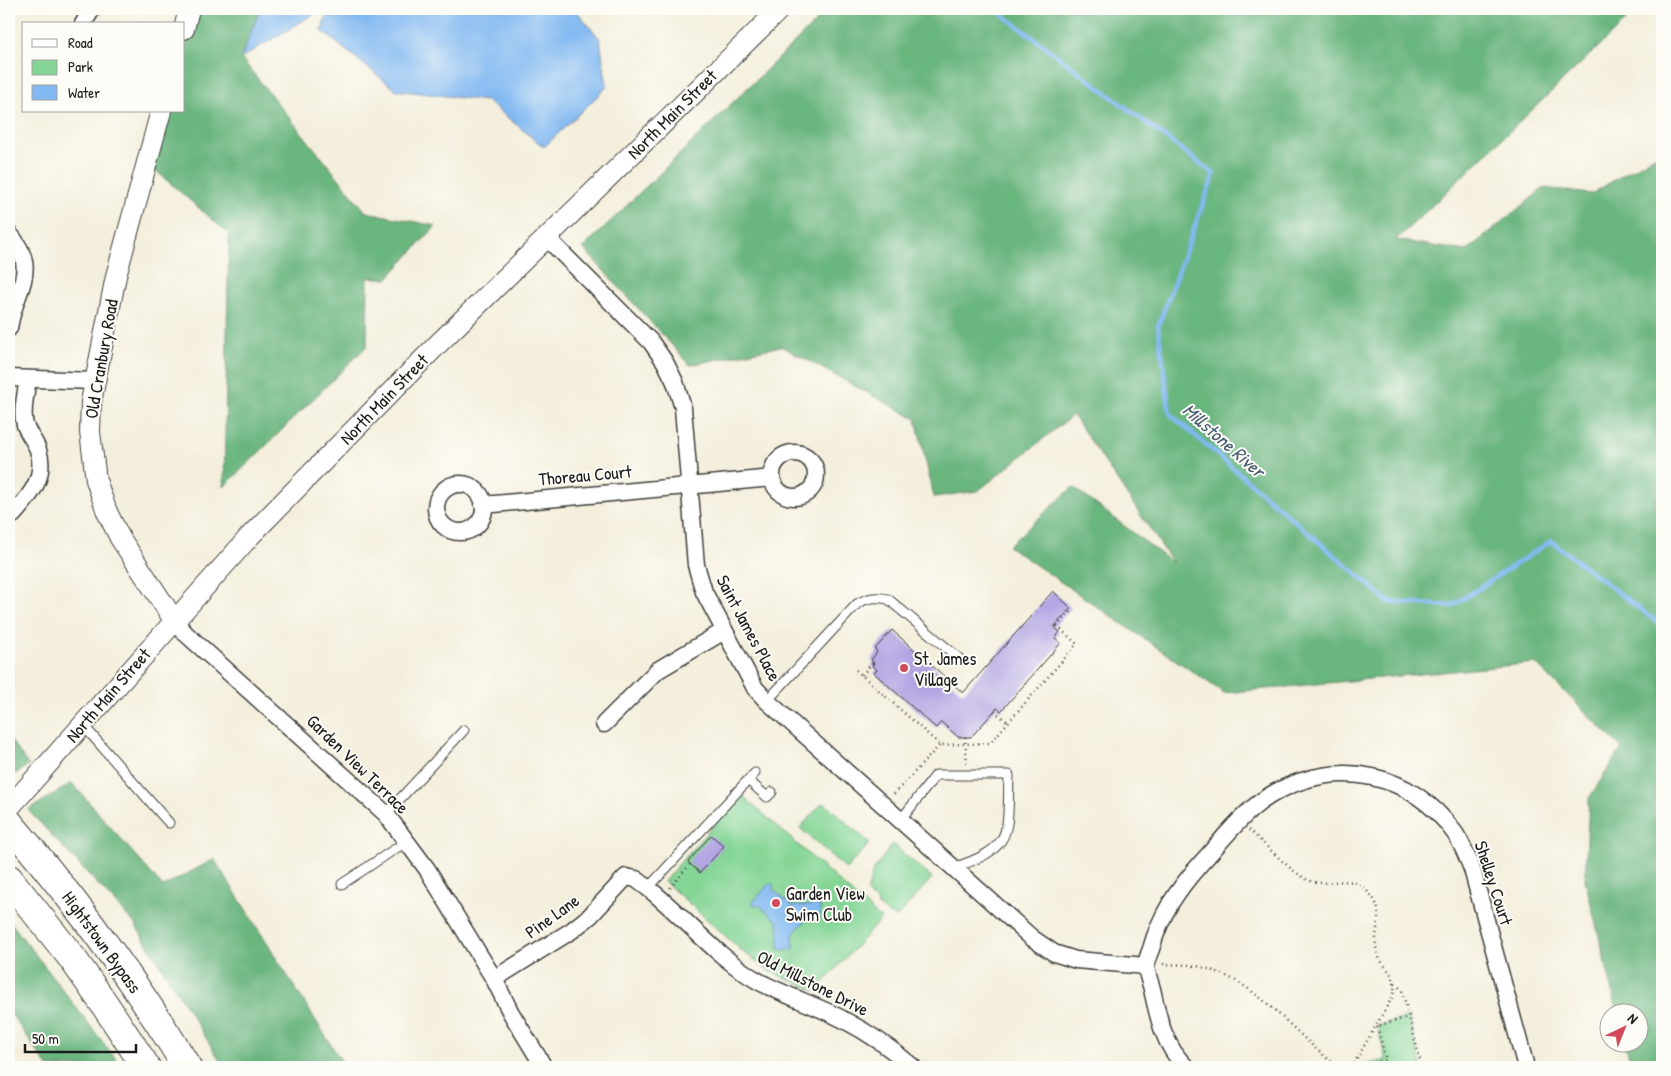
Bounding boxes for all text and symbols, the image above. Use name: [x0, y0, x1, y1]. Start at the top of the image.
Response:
legend: [22, 22, 185, 112]
text: Road: [68, 32, 93, 53]
text: Park: [68, 56, 93, 77]
street label: North Main Street: [622, 63, 723, 164]
text: Water: [68, 82, 100, 103]
street label: Old Cranbury Road: [78, 297, 124, 421]
street label: North Main Street: [334, 347, 434, 450]
water label: Millstone River: [1177, 397, 1273, 485]
street label: Thoreau Court: [538, 458, 633, 492]
street label: Saint James Place: [711, 571, 787, 685]
street label: North Main Street: [60, 642, 157, 748]
place label: St. James Village: [914, 646, 977, 692]
marker: St. James Village: [898, 662, 910, 674]
street label: Garden View Terrace: [301, 709, 415, 819]
street label: Shelley Court: [1469, 838, 1520, 929]
place label: Garden View Swim Club: [786, 881, 865, 927]
street label: Hightstown Bypass: [56, 886, 148, 998]
street label: Pine Lane: [520, 888, 584, 944]
marker: Garden View Swim Club: [770, 897, 782, 909]
street label: Old Millstone Drive: [753, 944, 873, 1022]
north arrow: [1598, 1004, 1648, 1054]
text: N: [1624, 1009, 1643, 1028]
scale bar: [25, 1021, 136, 1053]
text: 50 m: [32, 1028, 59, 1049]

